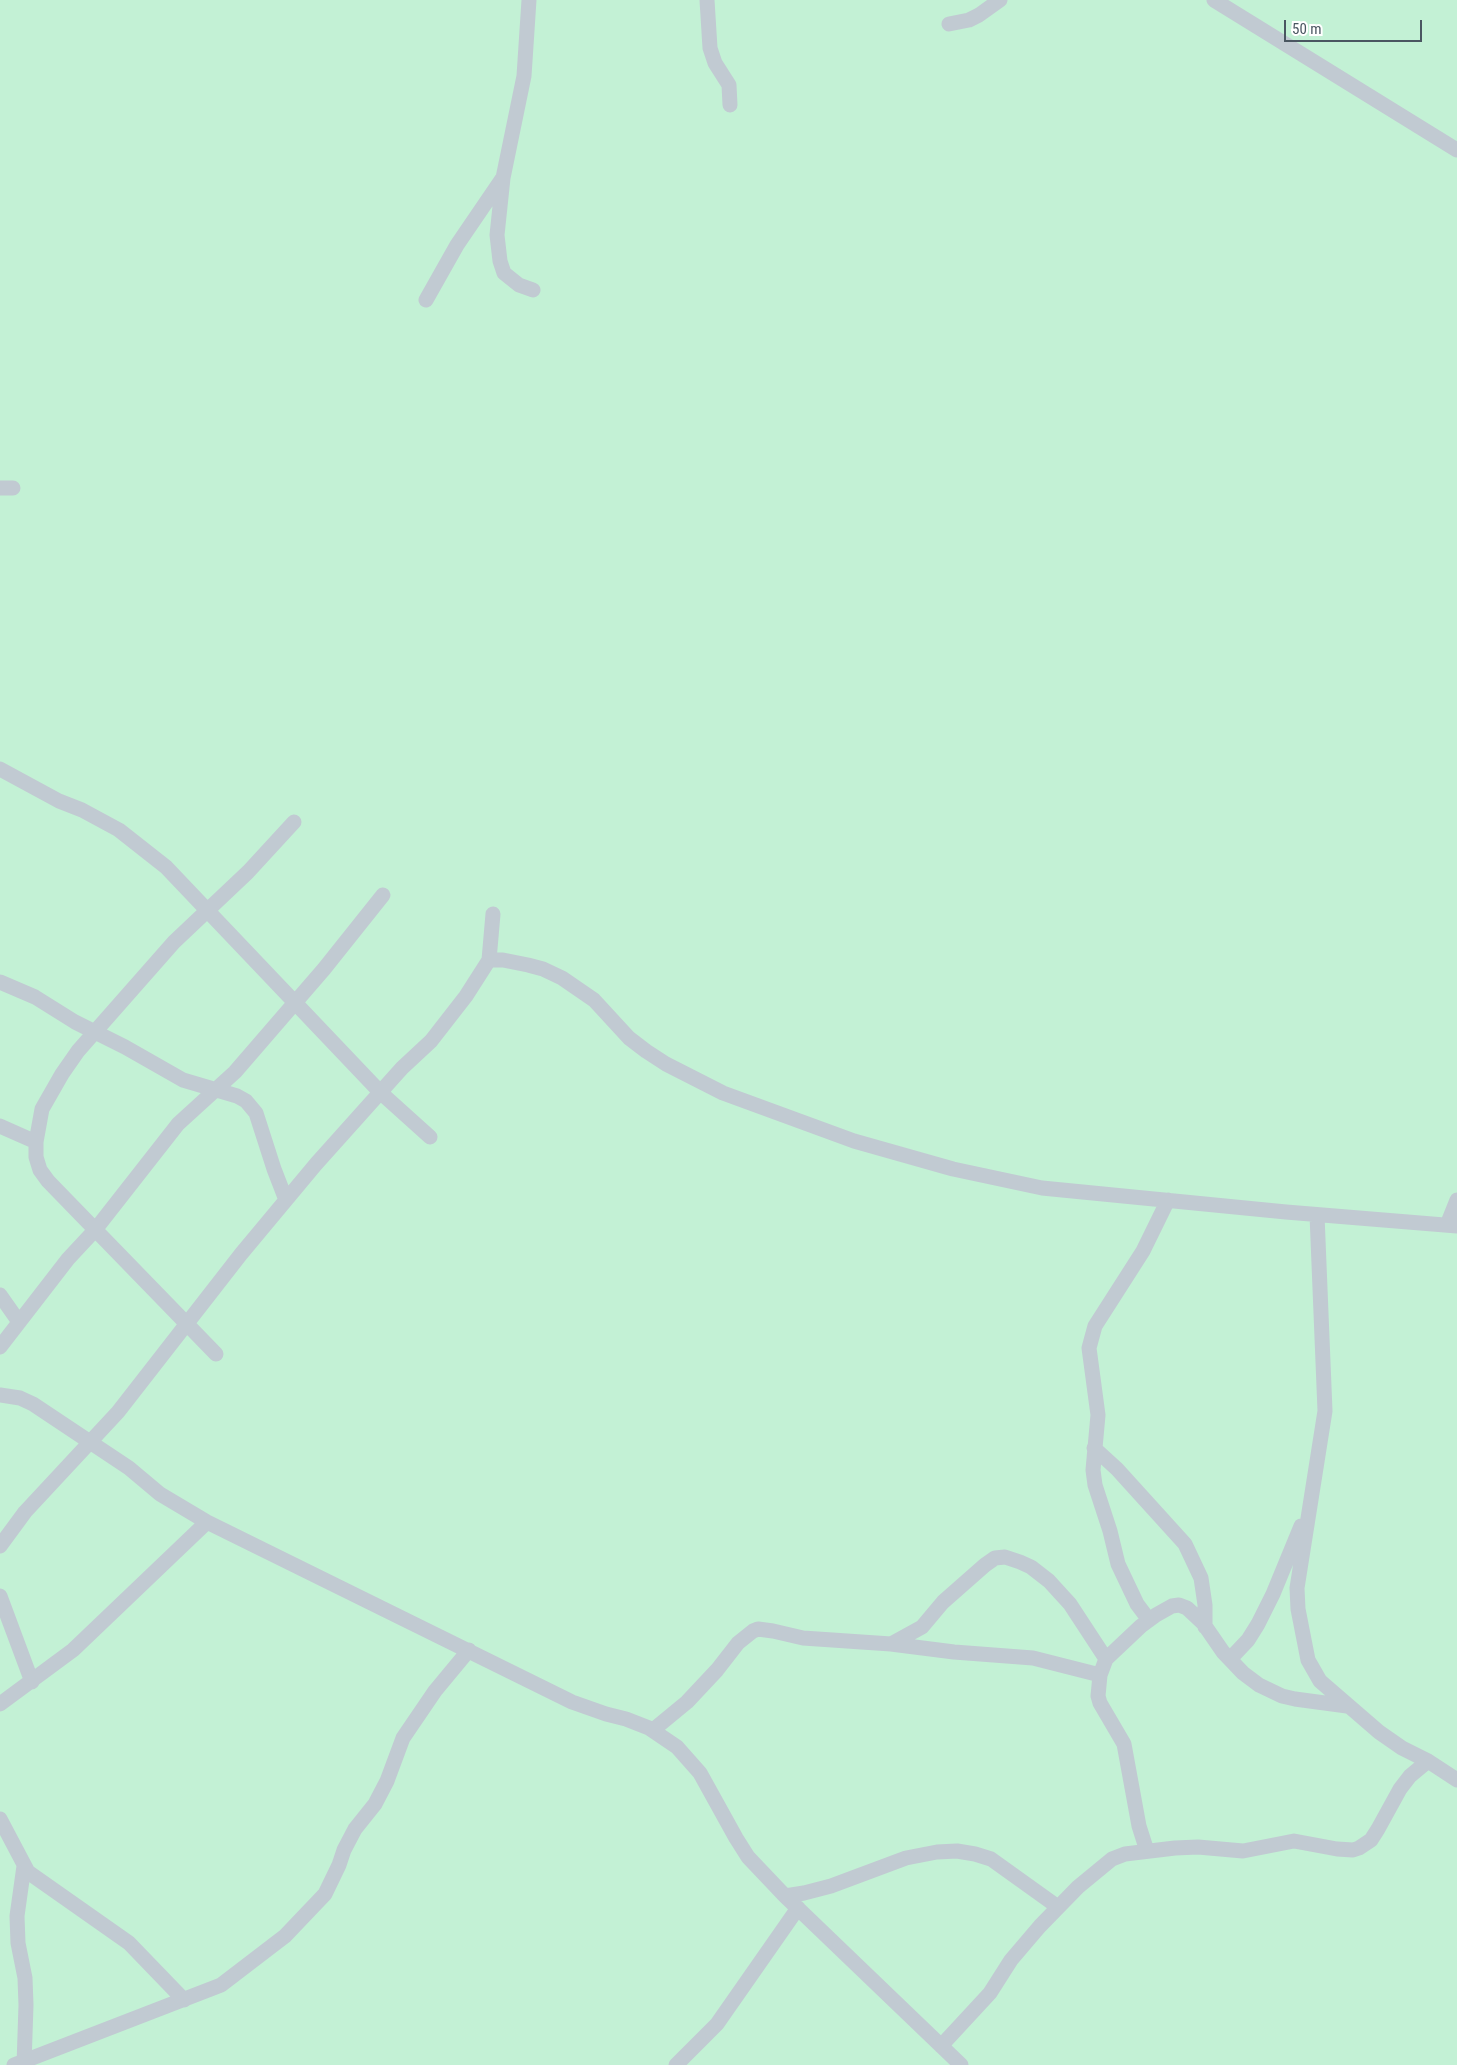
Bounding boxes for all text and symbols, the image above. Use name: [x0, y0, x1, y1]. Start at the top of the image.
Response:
scale bar: [1287, 10, 1424, 42]
text: 50 m: [1292, 20, 1322, 38]

